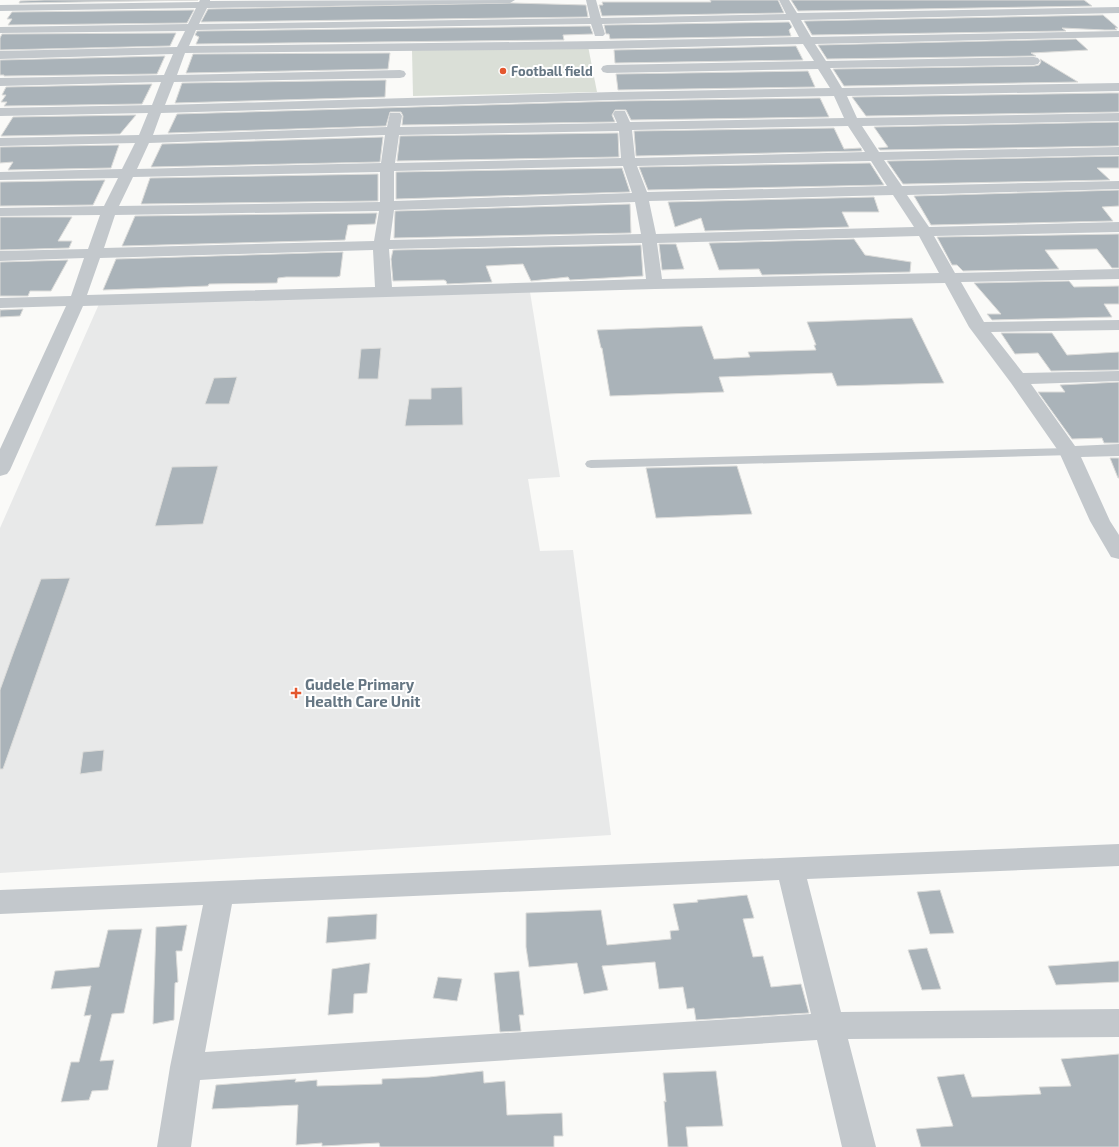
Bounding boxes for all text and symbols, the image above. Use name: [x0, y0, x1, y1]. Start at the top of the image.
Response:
place label: Football field: [511, 63, 593, 79]
marker: Football field: [498, 66, 508, 76]
place label: Gudele Primary Health Care Unit: [305, 675, 420, 710]
marker: Gudele Primary Health Care Unit: [290, 687, 302, 699]

